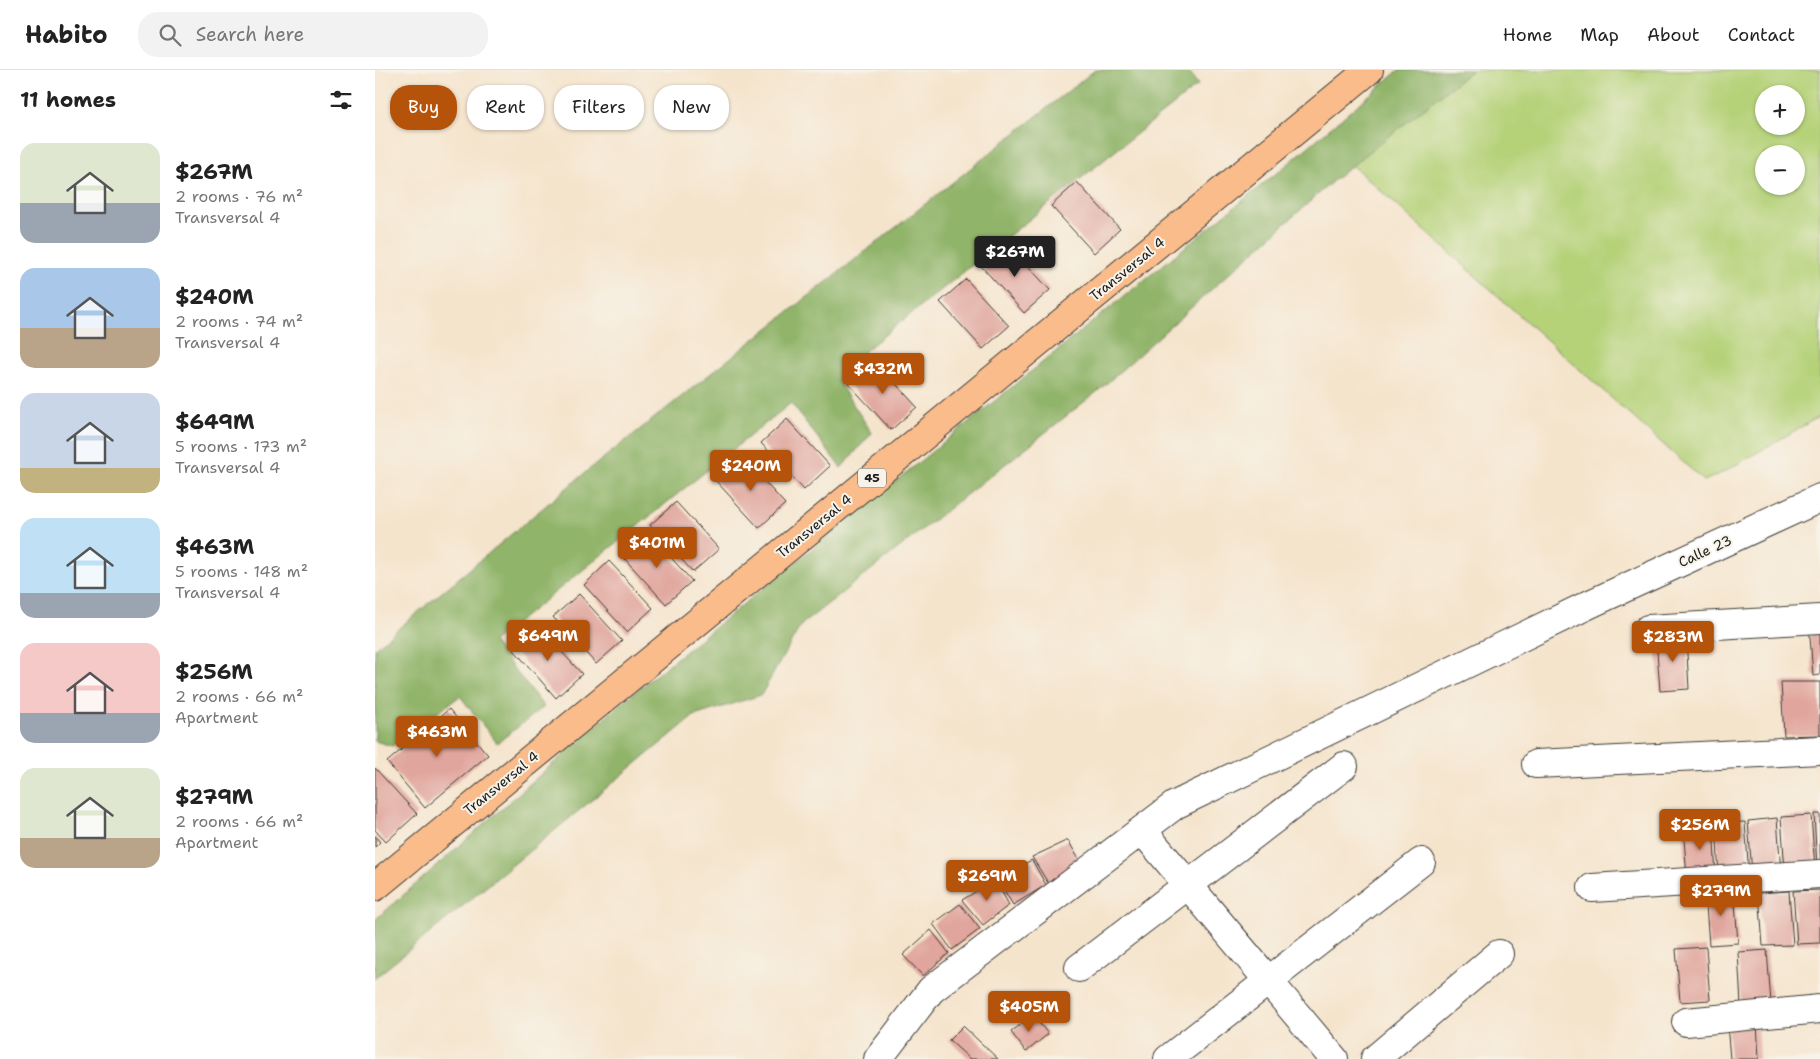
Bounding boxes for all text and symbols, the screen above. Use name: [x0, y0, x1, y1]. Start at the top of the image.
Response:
search box: [138, 12, 488, 57]
text: Habito: [25, 19, 108, 51]
icon: search: [156, 21, 184, 49]
text: Search here: [196, 22, 304, 47]
text: Home: [1503, 23, 1552, 47]
text: Map: [1580, 23, 1619, 47]
text: About: [1647, 23, 1700, 47]
text: Contact: [1728, 23, 1795, 47]
chip: Buy: [390, 85, 457, 130]
chip: Rent: [467, 85, 544, 130]
chip: Filters: [554, 85, 644, 130]
chip: New: [654, 85, 729, 130]
map controls: [1755, 85, 1805, 195]
button: +: [1755, 85, 1805, 135]
text: 11 homes: [20, 86, 116, 114]
icon: filters: [327, 86, 355, 114]
button: −: [1755, 145, 1805, 195]
text: $267M: [175, 158, 253, 186]
icon: home: [60, 163, 120, 223]
text: 2 rooms · 76 m²: [175, 186, 303, 207]
text: Transversal 4: [175, 207, 280, 228]
street label: Transversal 4: [1086, 233, 1169, 305]
pin: $267M: [980, 236, 1050, 278]
text: $267M: [985, 241, 1045, 262]
text: $240M: [175, 283, 254, 311]
icon: home: [60, 288, 120, 348]
text: 2 rooms · 74 m²: [175, 311, 303, 332]
text: Transversal 4: [175, 332, 280, 353]
pin: $432M: [848, 352, 918, 395]
text: $432M: [853, 358, 913, 379]
text: $649M: [175, 408, 255, 436]
icon: home: [60, 413, 120, 473]
text: 5 rooms · 173 m²: [175, 436, 307, 457]
pin: $240M: [716, 450, 786, 492]
text: $240M: [721, 455, 781, 476]
text: Transversal 4: [175, 457, 280, 478]
road number: 45: [858, 468, 886, 488]
street label: Transversal 4: [773, 490, 856, 562]
pin: $401M: [622, 526, 692, 569]
street label: Calle 23: [1675, 531, 1735, 571]
text: $401M: [629, 532, 685, 553]
text: $463M: [175, 533, 254, 561]
icon: home: [60, 538, 120, 598]
text: 5 rooms · 148 m²: [175, 561, 308, 582]
text: Transversal 4: [175, 582, 280, 603]
pin: $649M: [513, 620, 583, 662]
pin: $283M: [1638, 620, 1708, 663]
text: $649M: [518, 625, 578, 646]
text: $283M: [1643, 626, 1703, 647]
text: $256M: [175, 658, 253, 686]
icon: home: [60, 663, 120, 723]
text: 2 rooms · 66 m²: [175, 686, 303, 707]
text: Apartment: [175, 707, 258, 728]
pin: $463M: [402, 716, 472, 758]
text: $463M: [407, 721, 467, 742]
street label: Transversal 4: [460, 747, 543, 819]
text: $279M: [175, 783, 253, 811]
icon: home: [60, 788, 120, 848]
pin: $256M: [1665, 808, 1735, 851]
text: 2 rooms · 66 m²: [175, 811, 303, 832]
text: $256M: [1670, 814, 1730, 835]
text: Apartment: [175, 832, 258, 853]
pin: $269M: [952, 860, 1022, 902]
text: $269M: [957, 865, 1017, 886]
pin: $279M: [1686, 874, 1756, 917]
text: $279M: [1691, 880, 1751, 901]
pin: $405M: [994, 990, 1064, 1033]
text: $405M: [999, 996, 1059, 1017]

